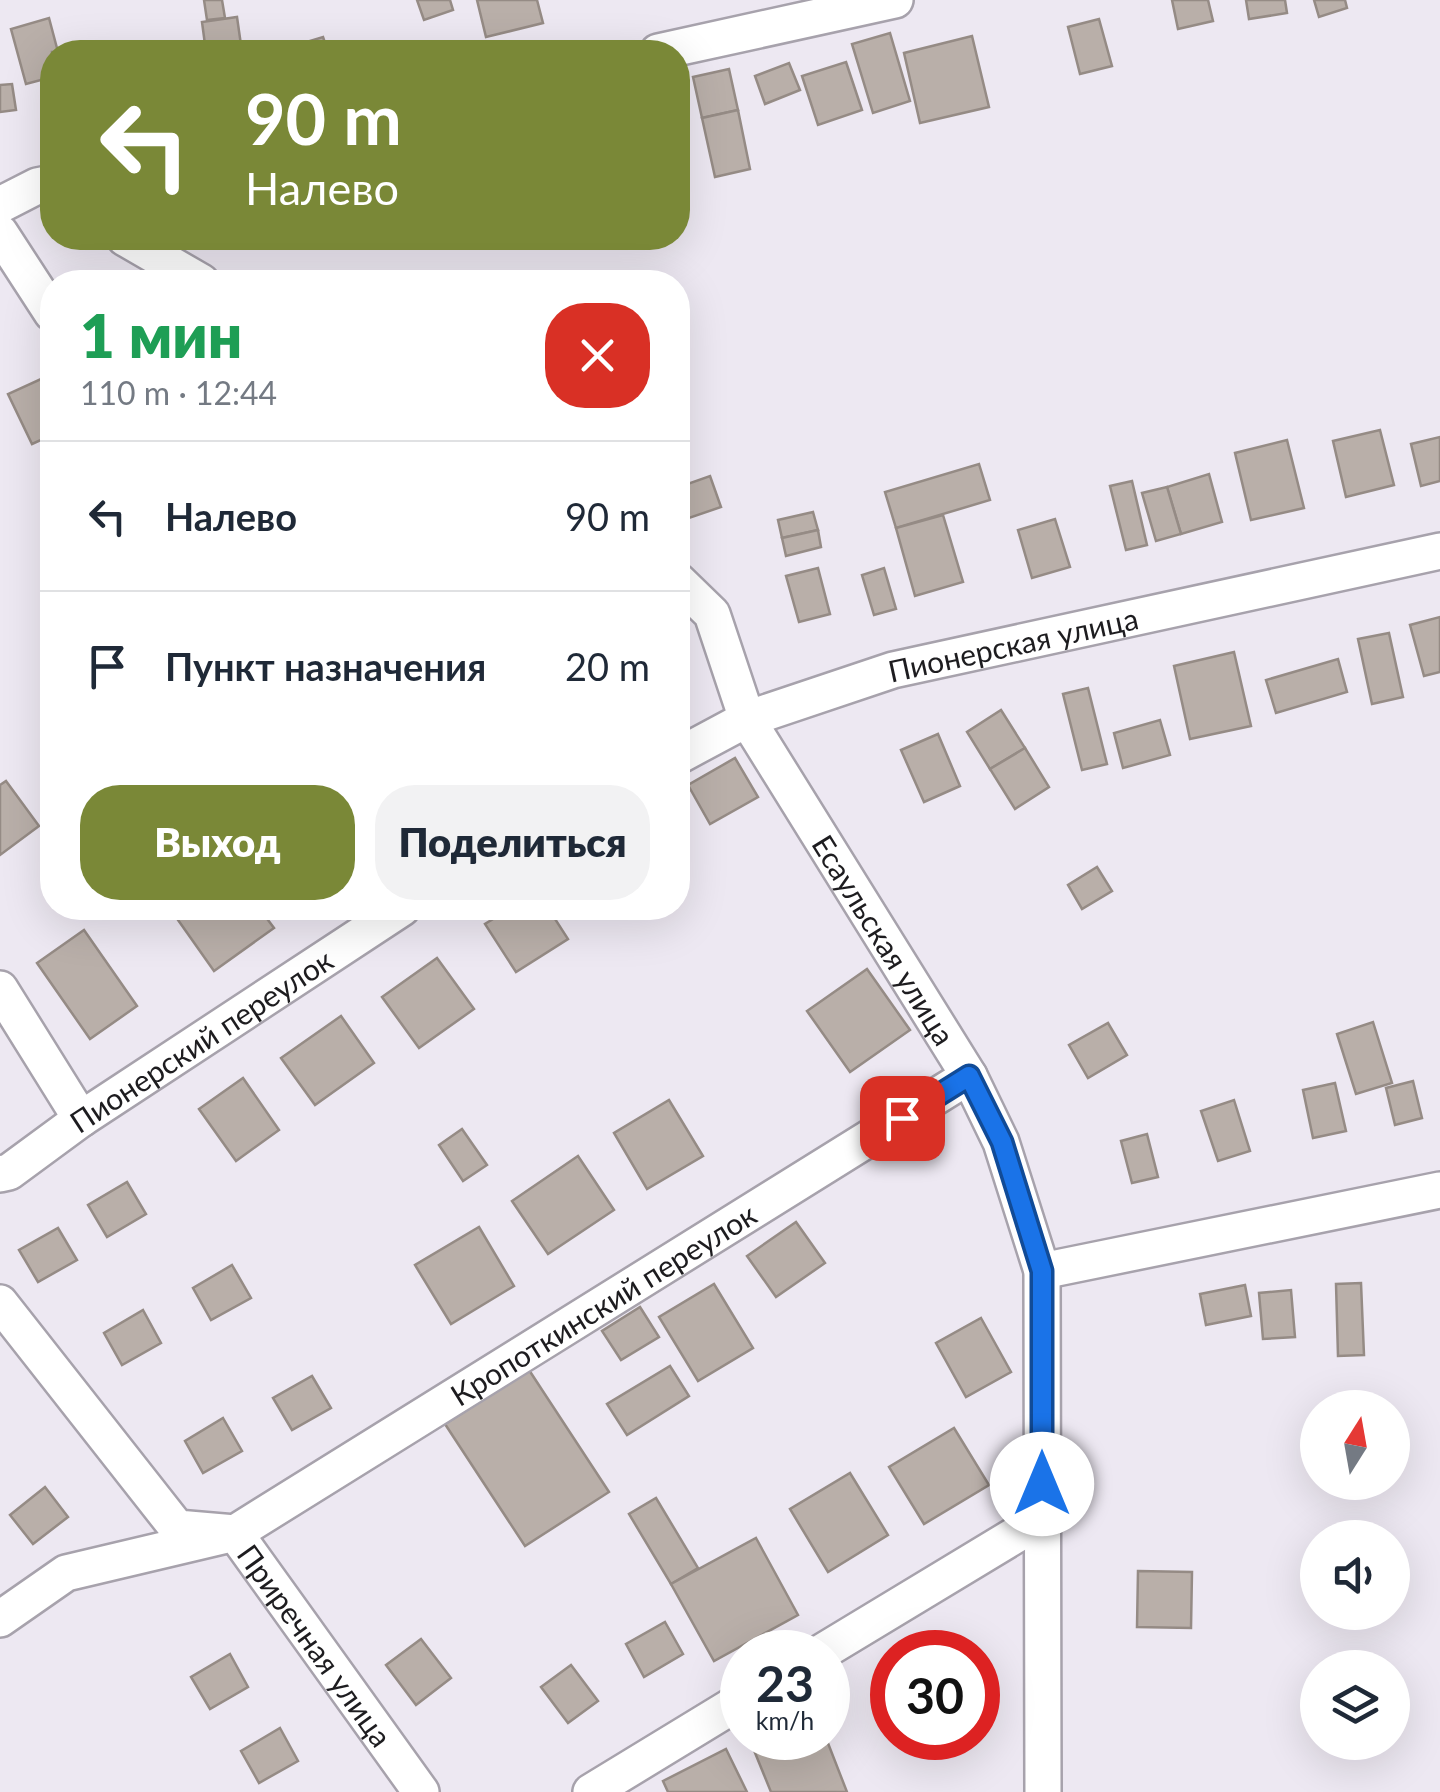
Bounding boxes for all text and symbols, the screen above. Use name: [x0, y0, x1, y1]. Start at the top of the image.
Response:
text: 90 m: [245, 76, 402, 160]
icon: left: [80, 80, 210, 210]
text: Налево: [245, 161, 399, 215]
text: 1 мин: [80, 299, 242, 371]
button: close: [545, 303, 650, 408]
text: 110 m · 12:44: [80, 373, 277, 412]
icon: left: [80, 489, 135, 544]
text: Налево: [165, 493, 297, 539]
text: 90 m: [565, 493, 650, 539]
street label: Пионерская улица: [885, 599, 1141, 689]
icon: arrive: [80, 639, 135, 694]
text: Пункт назначения: [165, 643, 486, 689]
text: 20 m: [565, 643, 650, 689]
button: Выход: [80, 785, 355, 900]
button: Поделиться: [375, 785, 650, 900]
street label: Есаульская улица: [805, 828, 963, 1051]
street label: Пионерский переулок: [63, 941, 339, 1140]
pin: [860, 1076, 945, 1161]
icon: arrive: [875, 1091, 930, 1146]
street label: Кропоткинский переулок: [444, 1195, 763, 1412]
north arrow: [1300, 1390, 1410, 1500]
map controls: [1300, 1390, 1410, 1760]
position arrow: [990, 1432, 1094, 1536]
button: sound: [1300, 1520, 1410, 1630]
street label: Приречная улица: [231, 1537, 400, 1753]
speed limit sign: 30: [870, 1630, 1000, 1760]
button: layers: [1300, 1650, 1410, 1760]
text: 23: [756, 1653, 814, 1713]
text: km/h: [756, 1705, 814, 1735]

